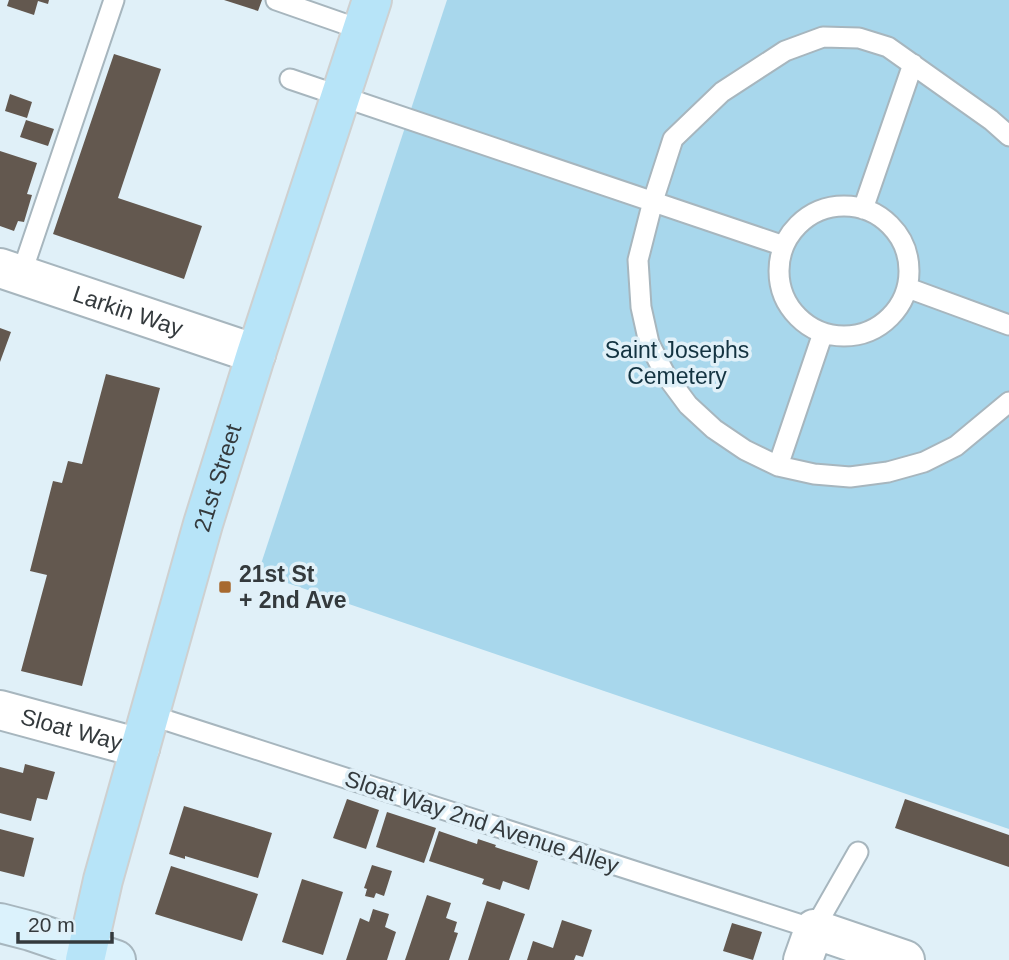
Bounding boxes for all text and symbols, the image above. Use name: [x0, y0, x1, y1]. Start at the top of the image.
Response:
street label: Larkin Way: [70, 280, 187, 342]
park label: Saint Josephs Cemetery: [605, 337, 749, 389]
street label: 21st Street: [188, 420, 247, 535]
place label: 21st St + 2nd Ave: [239, 561, 347, 613]
marker: 21st St + 2nd Ave: [217, 579, 233, 595]
street label: Sloat Way: [18, 703, 125, 756]
street label: Sloat Way 2nd Avenue Alley: [342, 765, 623, 879]
scale bar: [18, 900, 112, 944]
text: 20 m: [28, 913, 75, 936]

